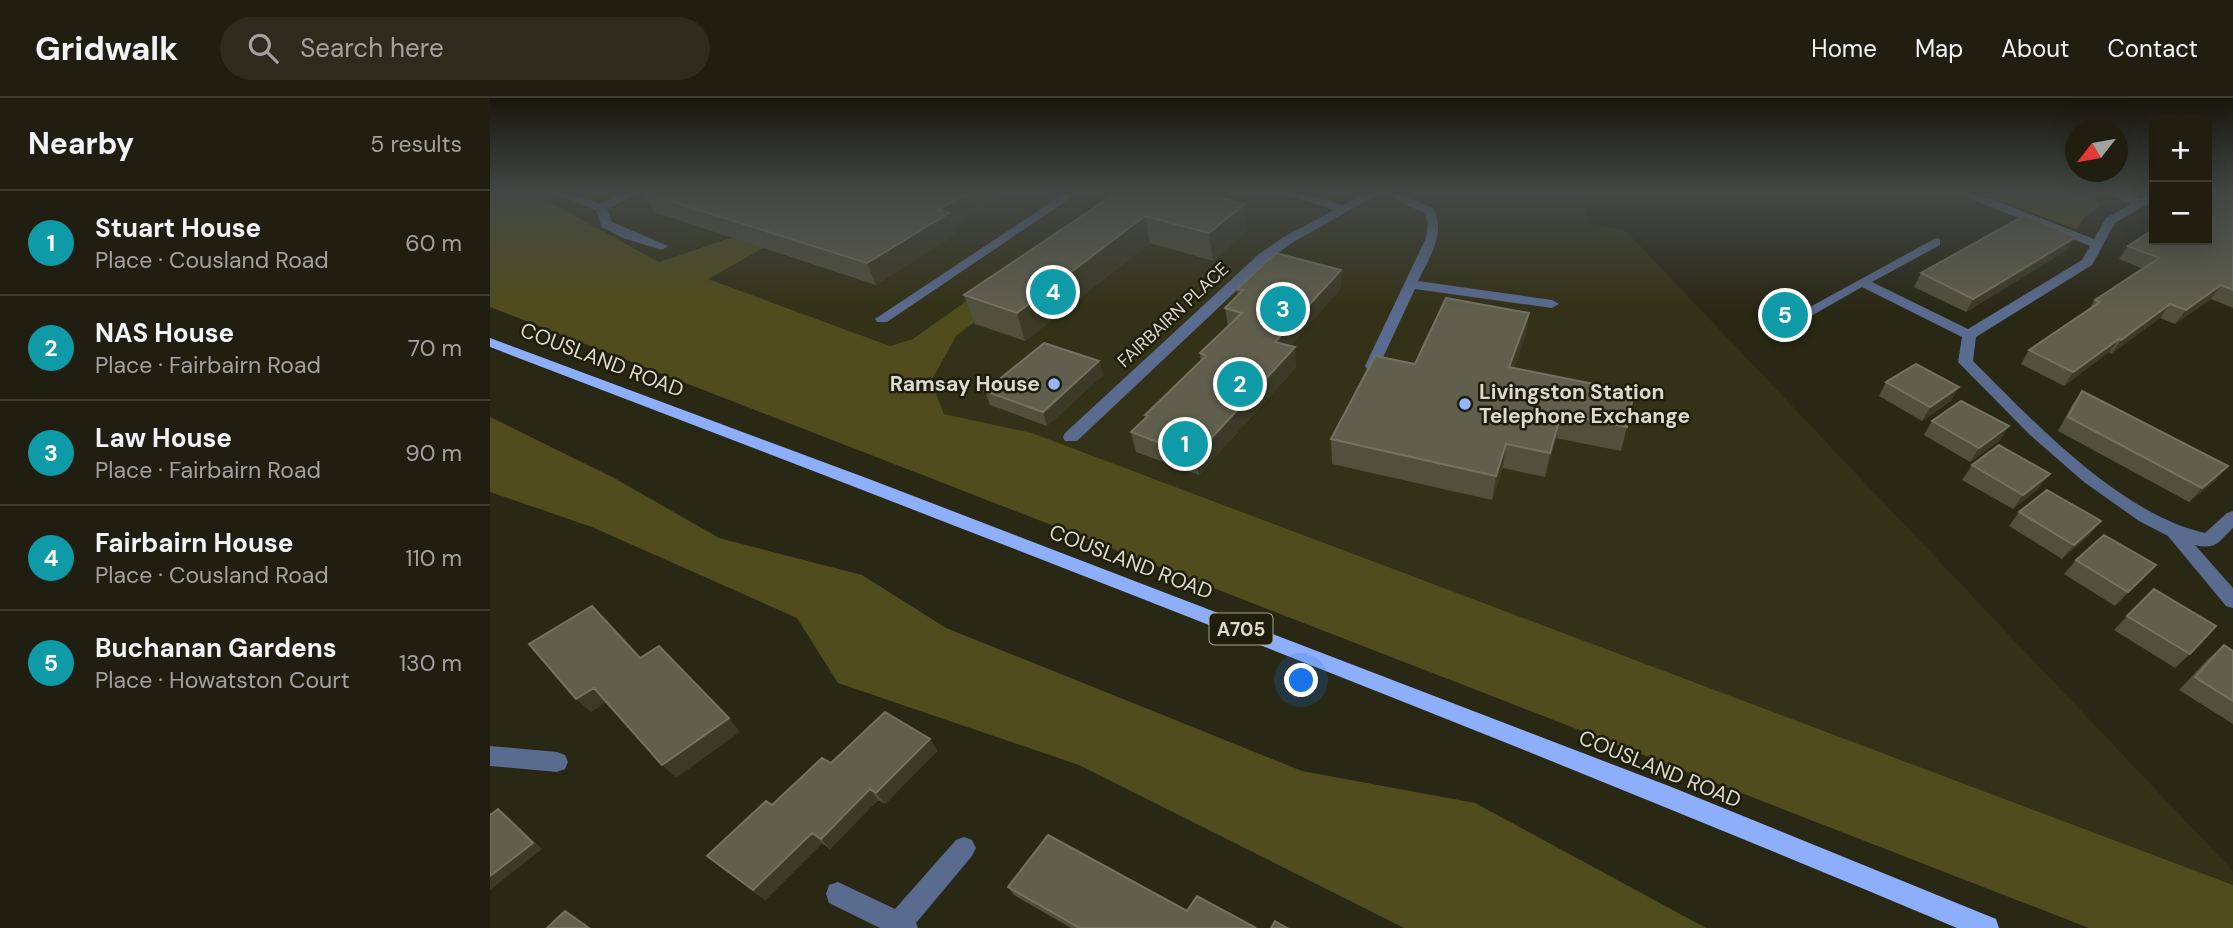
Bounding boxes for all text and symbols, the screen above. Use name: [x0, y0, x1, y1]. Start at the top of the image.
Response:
search box: [220, 17, 710, 80]
text: Gridwalk: [35, 27, 178, 70]
icon: search: [244, 29, 282, 67]
text: Search here: [300, 31, 444, 65]
text: Home: [1811, 33, 1877, 64]
text: Map: [1915, 33, 1963, 64]
text: About: [2001, 33, 2070, 64]
text: Contact: [2108, 33, 2198, 64]
north arrow: [2065, 119, 2128, 182]
map controls: [2149, 119, 2212, 245]
button: +: [2149, 119, 2212, 182]
text: Nearby: [28, 124, 134, 163]
text: 5 results: [370, 129, 462, 159]
button: −: [2149, 182, 2212, 245]
text: Stuart House: [95, 211, 261, 245]
text: 1: [47, 228, 55, 258]
text: 60 m: [405, 228, 462, 258]
text: Place · Cousland Road: [95, 245, 329, 275]
street label: FAIRBAIRN PLACE: [1112, 257, 1234, 373]
pin: 4: [1030, 266, 1076, 318]
pin: 3: [1260, 283, 1306, 335]
pin: 5: [1762, 289, 1808, 341]
text: NAS House: [95, 316, 234, 350]
street label: COUSLAND ROAD: [516, 316, 688, 404]
text: 2: [44, 333, 58, 363]
text: 70 m: [408, 333, 462, 363]
text: Place · Fairbairn Road: [95, 350, 321, 380]
pin: 2: [1217, 358, 1263, 410]
place label: Ramsay House: [890, 370, 1040, 398]
marker: Ramsay House: [1046, 376, 1062, 392]
place label: Livingston Station Telephone Exchange: [1479, 378, 1690, 430]
marker: Livingston Station Telephone Exchange: [1457, 396, 1473, 412]
pin: 1: [1162, 418, 1208, 470]
text: Law House: [95, 421, 232, 455]
text: 3: [44, 438, 58, 468]
text: 90 m: [405, 438, 462, 468]
text: Place · Fairbairn Road: [95, 455, 321, 485]
street label: COUSLAND ROAD: [1045, 518, 1217, 606]
text: Fairbairn House: [95, 526, 293, 560]
text: 4: [44, 543, 58, 573]
text: 110 m: [405, 543, 462, 573]
text: Place · Cousland Road: [95, 560, 329, 590]
road number: A705: [1210, 614, 1272, 644]
text: Buchanan Gardens: [95, 631, 337, 665]
text: 5: [44, 648, 58, 678]
text: 130 m: [399, 648, 462, 678]
your location: [1284, 663, 1318, 697]
text: Place · Howatston Court: [95, 665, 350, 695]
street label: COUSLAND ROAD: [1575, 724, 1745, 814]

